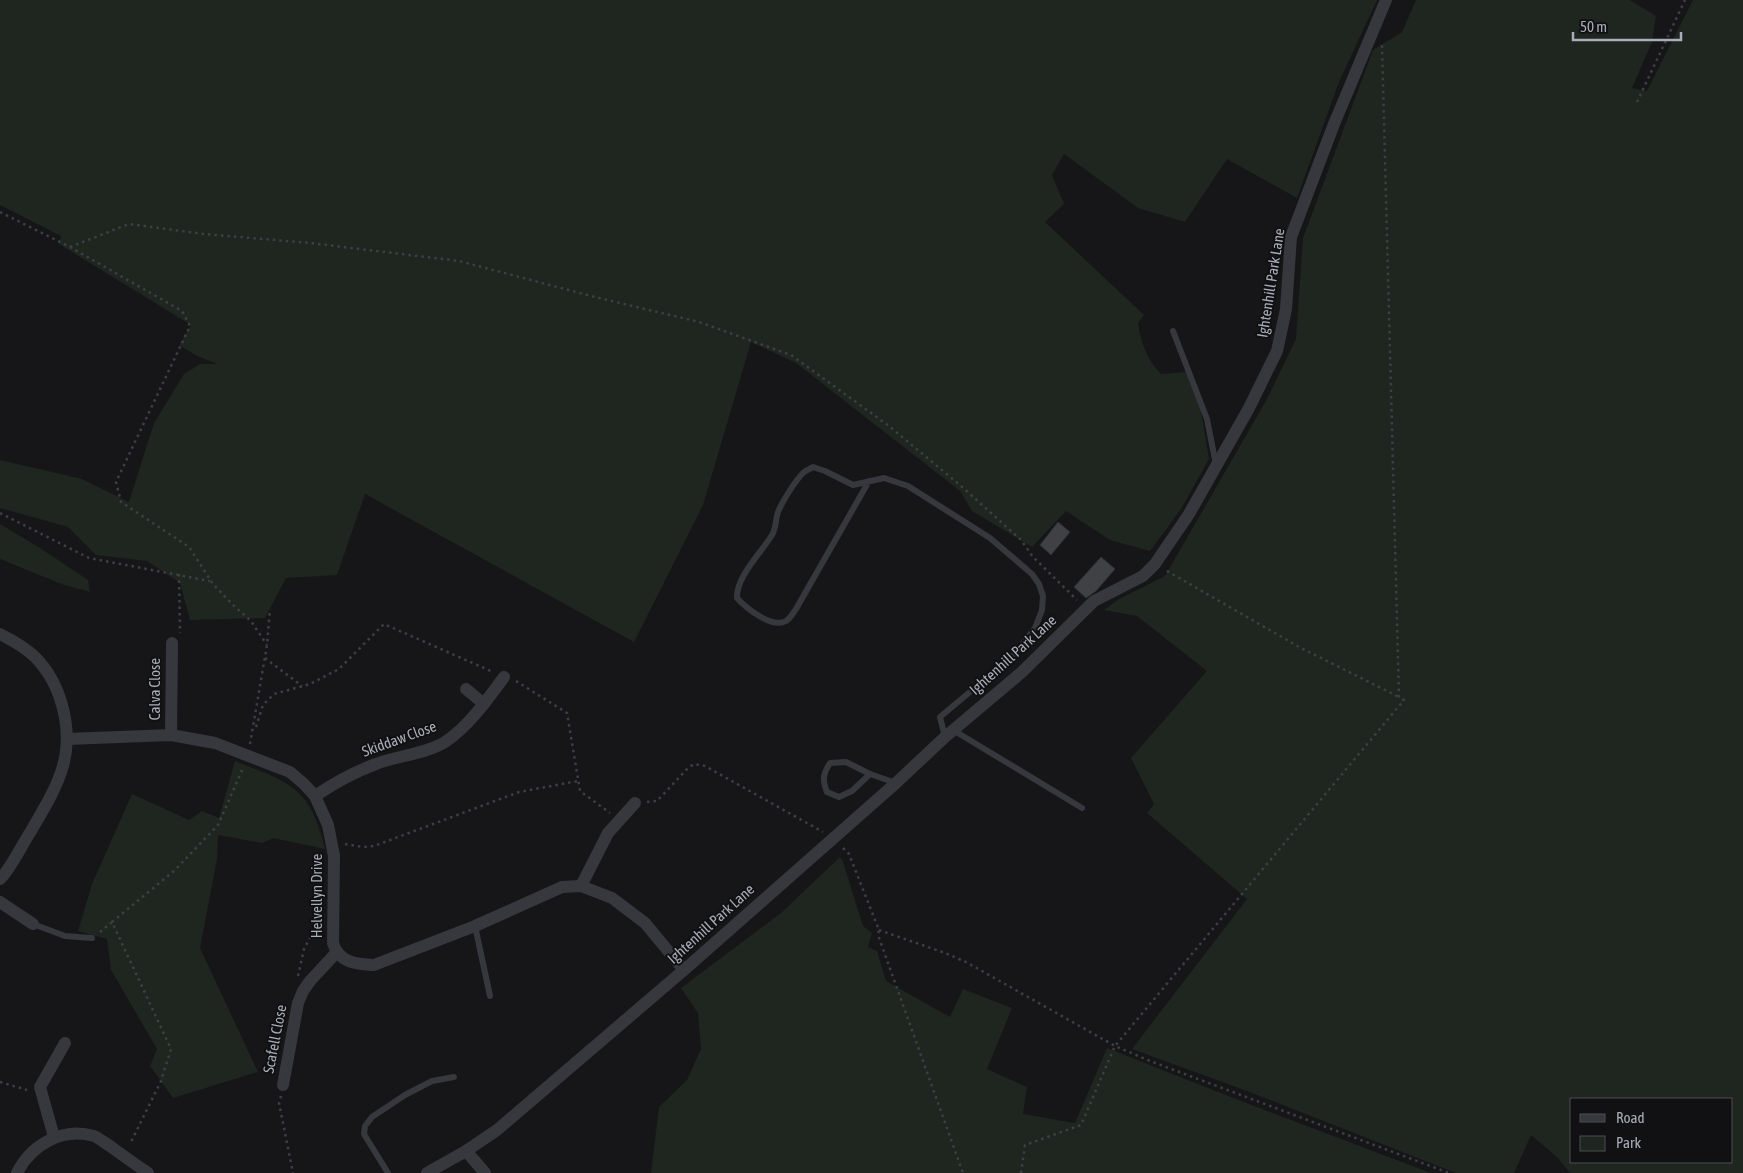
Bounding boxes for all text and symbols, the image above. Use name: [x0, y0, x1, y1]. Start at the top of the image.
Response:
scale bar: [1573, 10, 1680, 42]
text: 50 m: [1580, 18, 1607, 35]
street label: Ightenhill Park Lane: [1253, 227, 1288, 339]
street label: Ightenhill Park Lane: [966, 611, 1060, 698]
street label: Calva Close: [146, 658, 163, 720]
street label: Skiddaw Close: [359, 717, 438, 760]
street label: Helvellyn Drive: [308, 854, 325, 938]
street label: Ightenhill Park Lane: [664, 880, 758, 967]
street label: Scafell Close: [260, 1003, 290, 1075]
legend: [1570, 1098, 1733, 1163]
text: Road: [1616, 1109, 1645, 1126]
text: Park: [1616, 1134, 1641, 1151]

